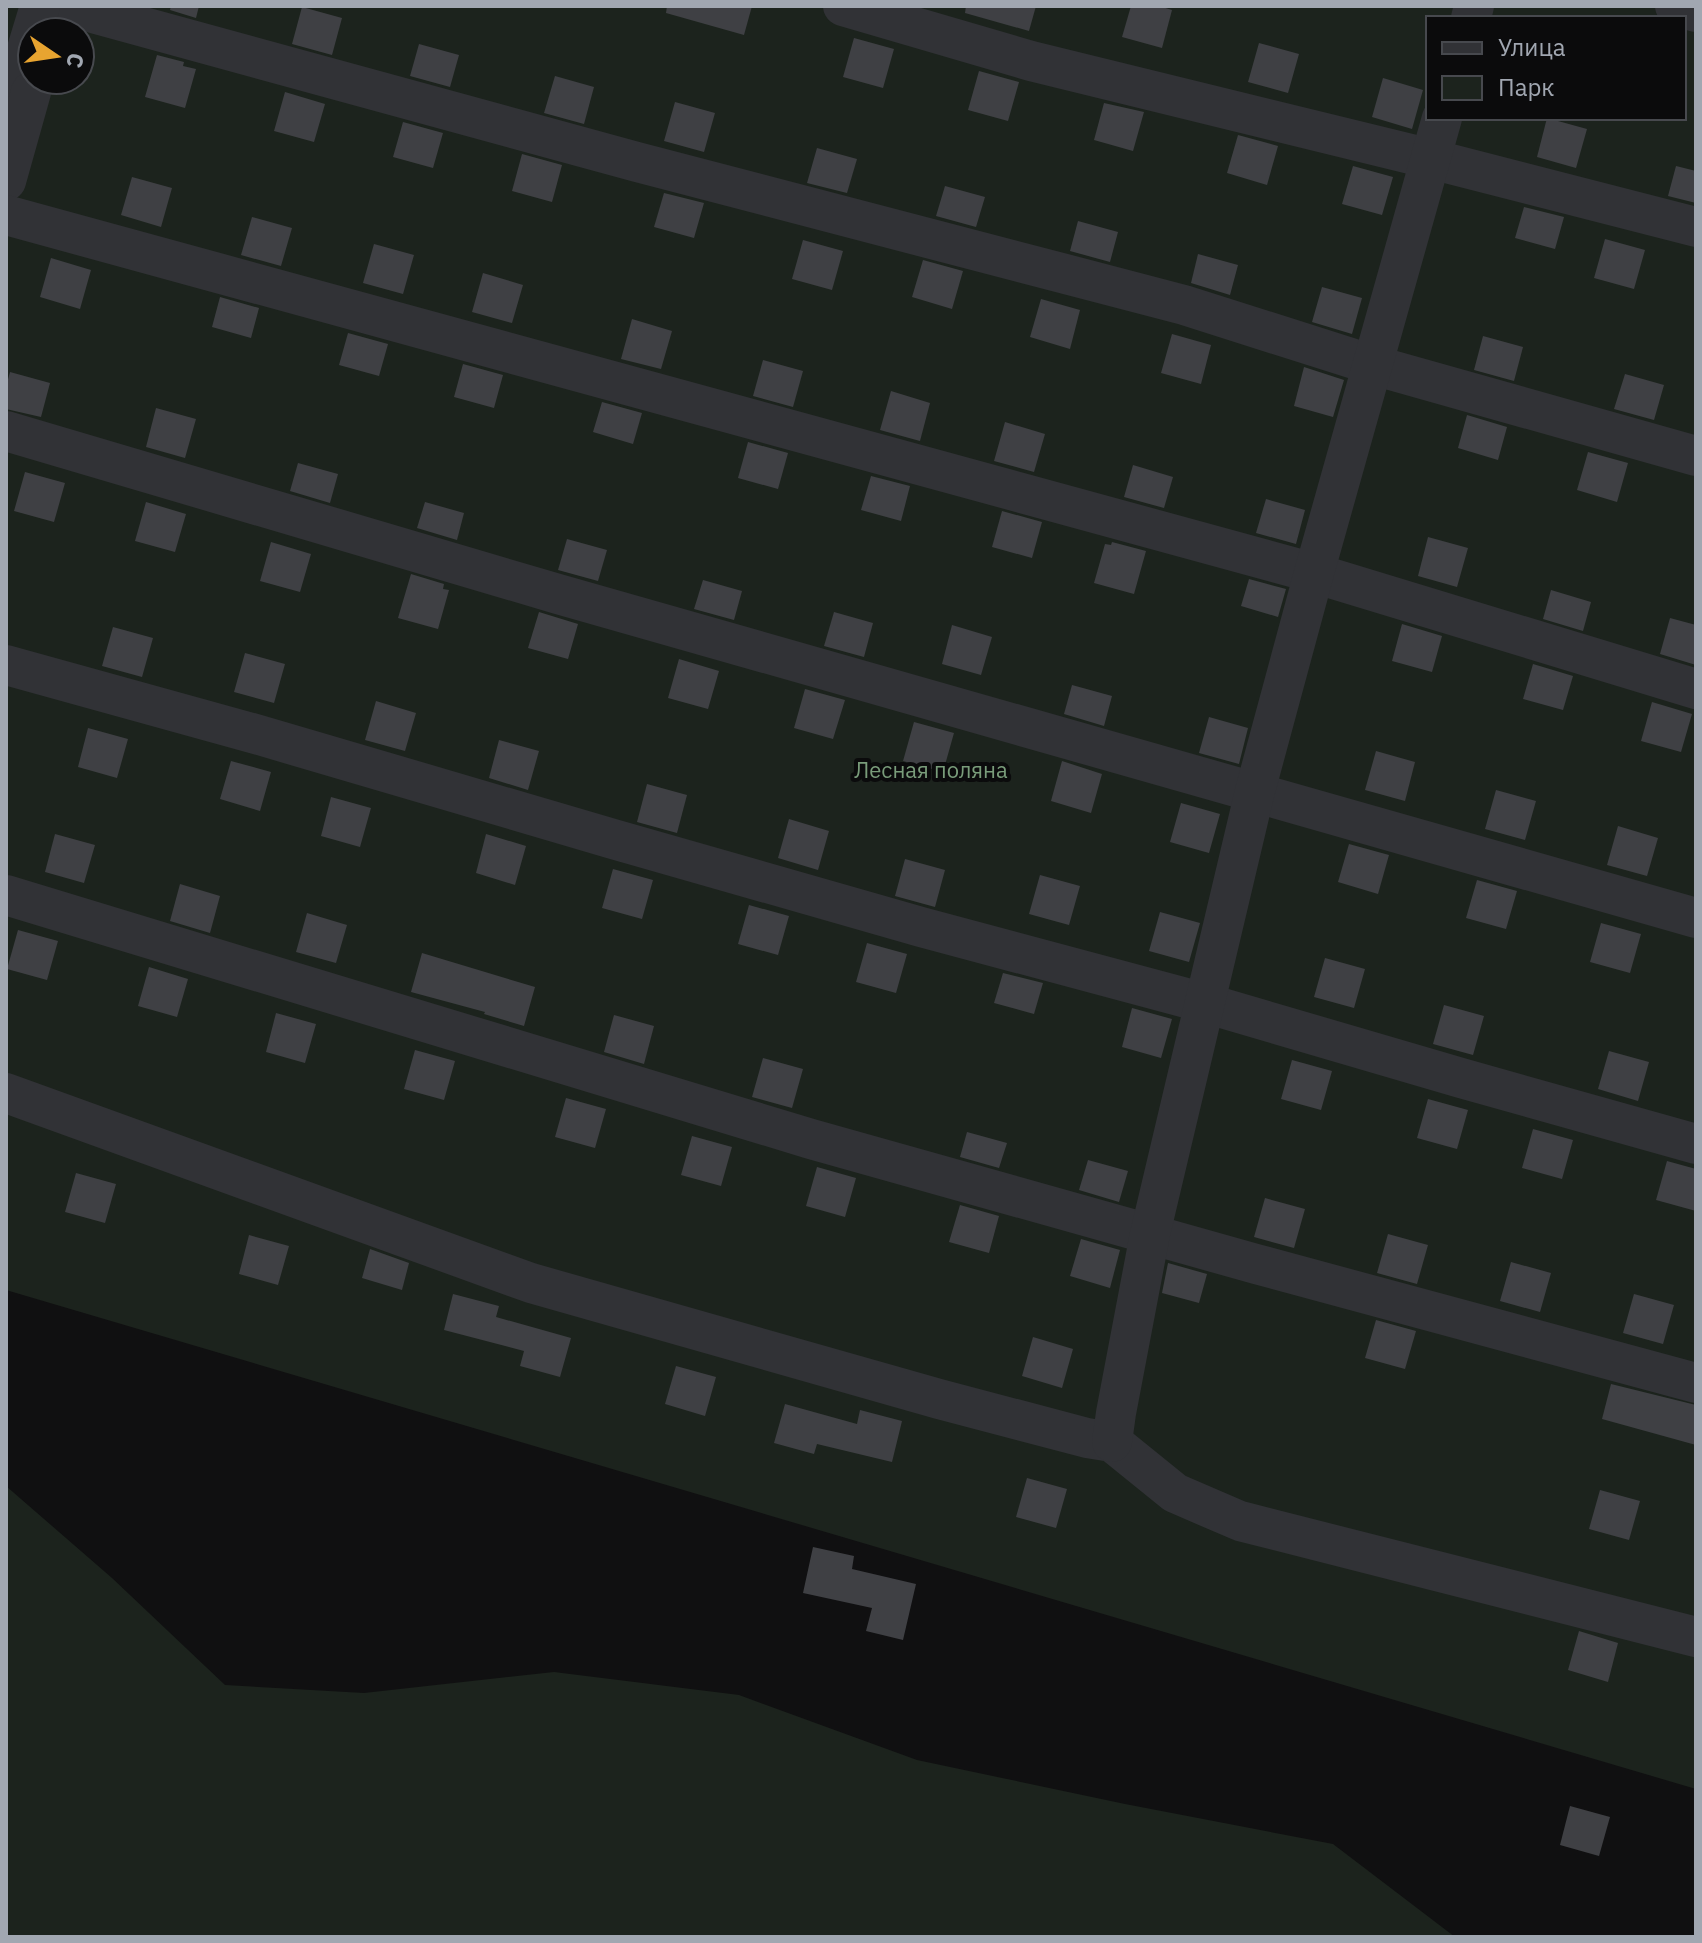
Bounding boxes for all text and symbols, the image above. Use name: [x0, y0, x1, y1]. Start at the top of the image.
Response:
north arrow: [16, 16, 96, 96]
legend: [1426, 16, 1686, 120]
text: Улица: [1498, 31, 1566, 63]
text: С: [60, 50, 92, 71]
text: Парк: [1498, 71, 1555, 103]
park label: Лесная поляна: [854, 755, 1008, 784]

